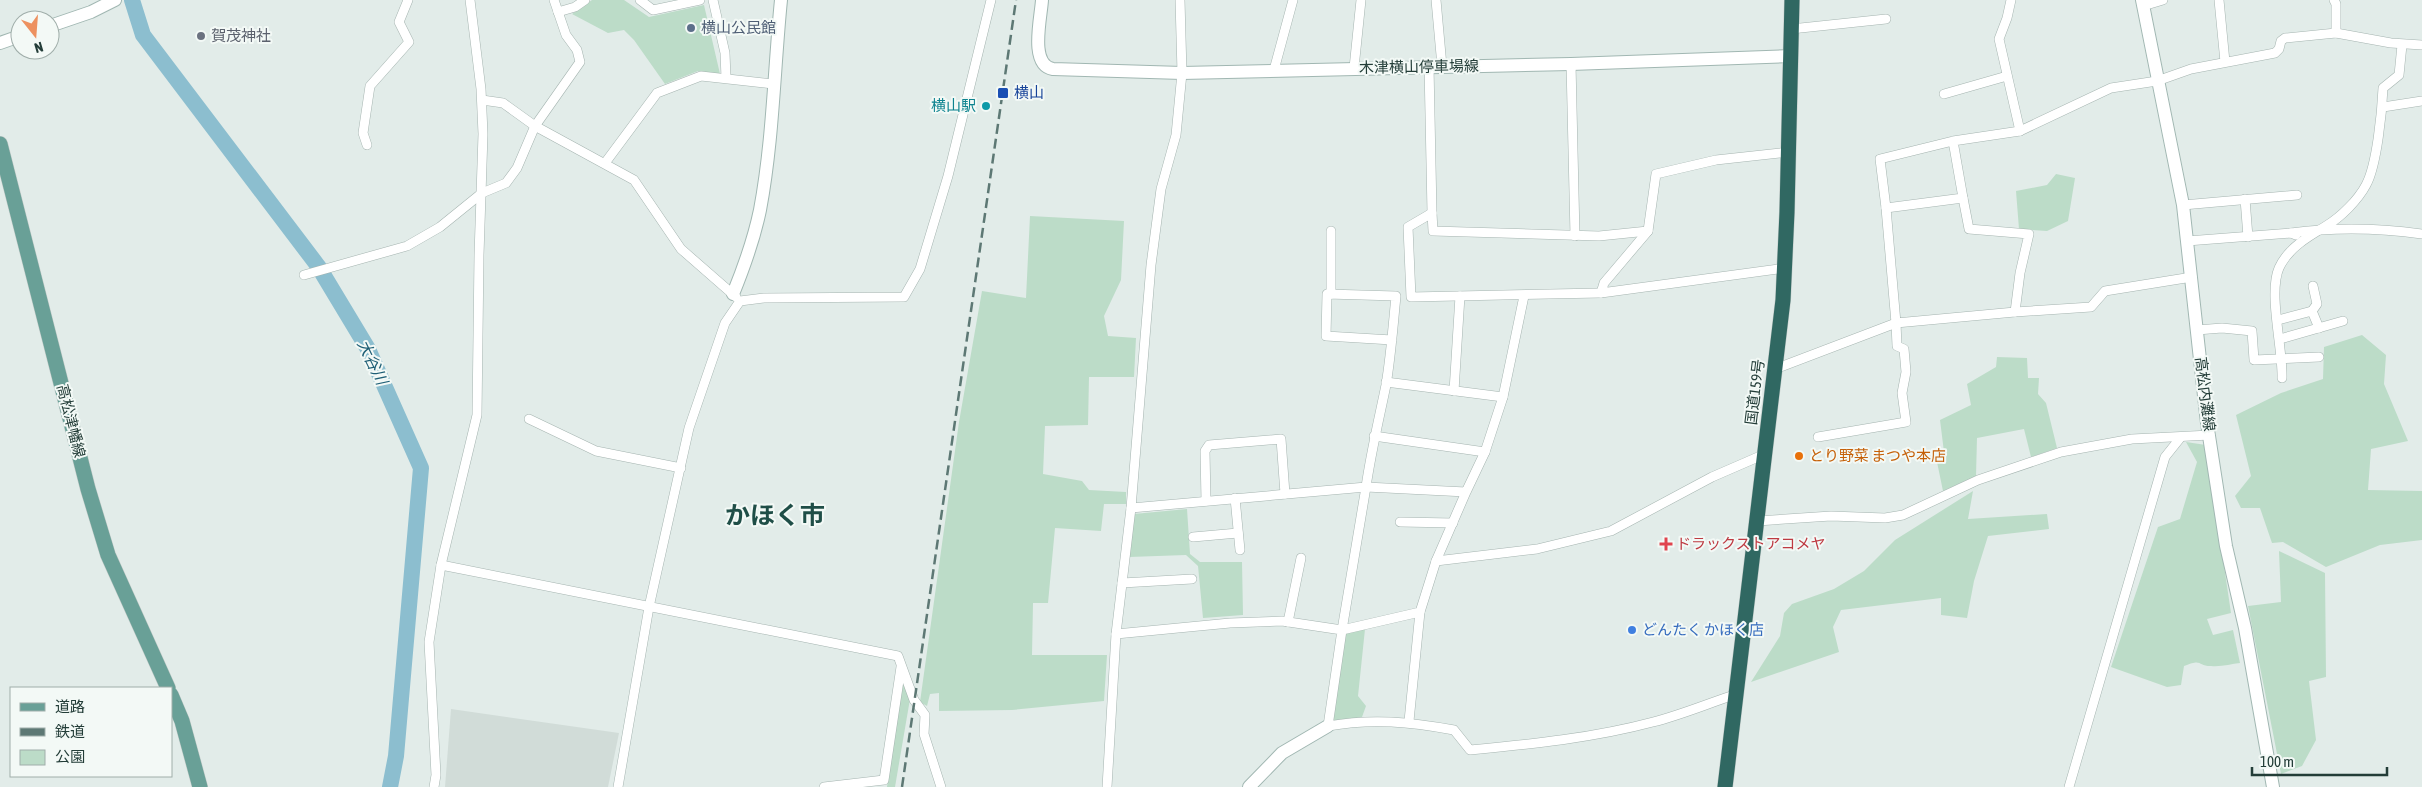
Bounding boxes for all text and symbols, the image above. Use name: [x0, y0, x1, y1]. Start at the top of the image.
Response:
north arrow: [10, 10, 60, 60]
place label: 横山公民館: [701, 19, 776, 36]
marker: 横山公民館: [685, 22, 697, 34]
place label: 賀茂神社: [211, 27, 271, 44]
marker: 賀茂神社: [195, 30, 207, 42]
text: N: [33, 39, 45, 56]
street label: 木津横山停車場線: [1359, 57, 1479, 76]
place label: 横山: [1014, 84, 1044, 101]
marker: 横山: [996, 86, 1010, 100]
place label: 横山駅: [931, 97, 976, 114]
marker: 横山駅: [980, 100, 992, 112]
water label: 大谷川: [354, 336, 392, 389]
street label: 高松内灘線: [2192, 356, 2219, 432]
street label: 国道159号: [1742, 358, 1767, 426]
street label: 高松津幡線: [54, 382, 89, 459]
place label: とり野菜 まつや本店: [1809, 447, 1946, 464]
marker: とり野菜 まつや本店: [1793, 450, 1805, 462]
district label: かほく市: [725, 501, 825, 529]
place label: ドラックストアコメヤ: [1676, 535, 1826, 552]
marker: ドラックストアコメヤ: [1660, 538, 1672, 550]
place label: どんたく かほく店: [1642, 621, 1764, 638]
marker: どんたく かほく店: [1626, 624, 1638, 636]
legend: [10, 687, 172, 777]
text: 道路: [55, 698, 85, 715]
text: 鉄道: [55, 723, 85, 740]
scale bar: [2252, 744, 2387, 776]
text: 公園: [55, 748, 85, 765]
text: 100 m: [2260, 753, 2294, 770]

